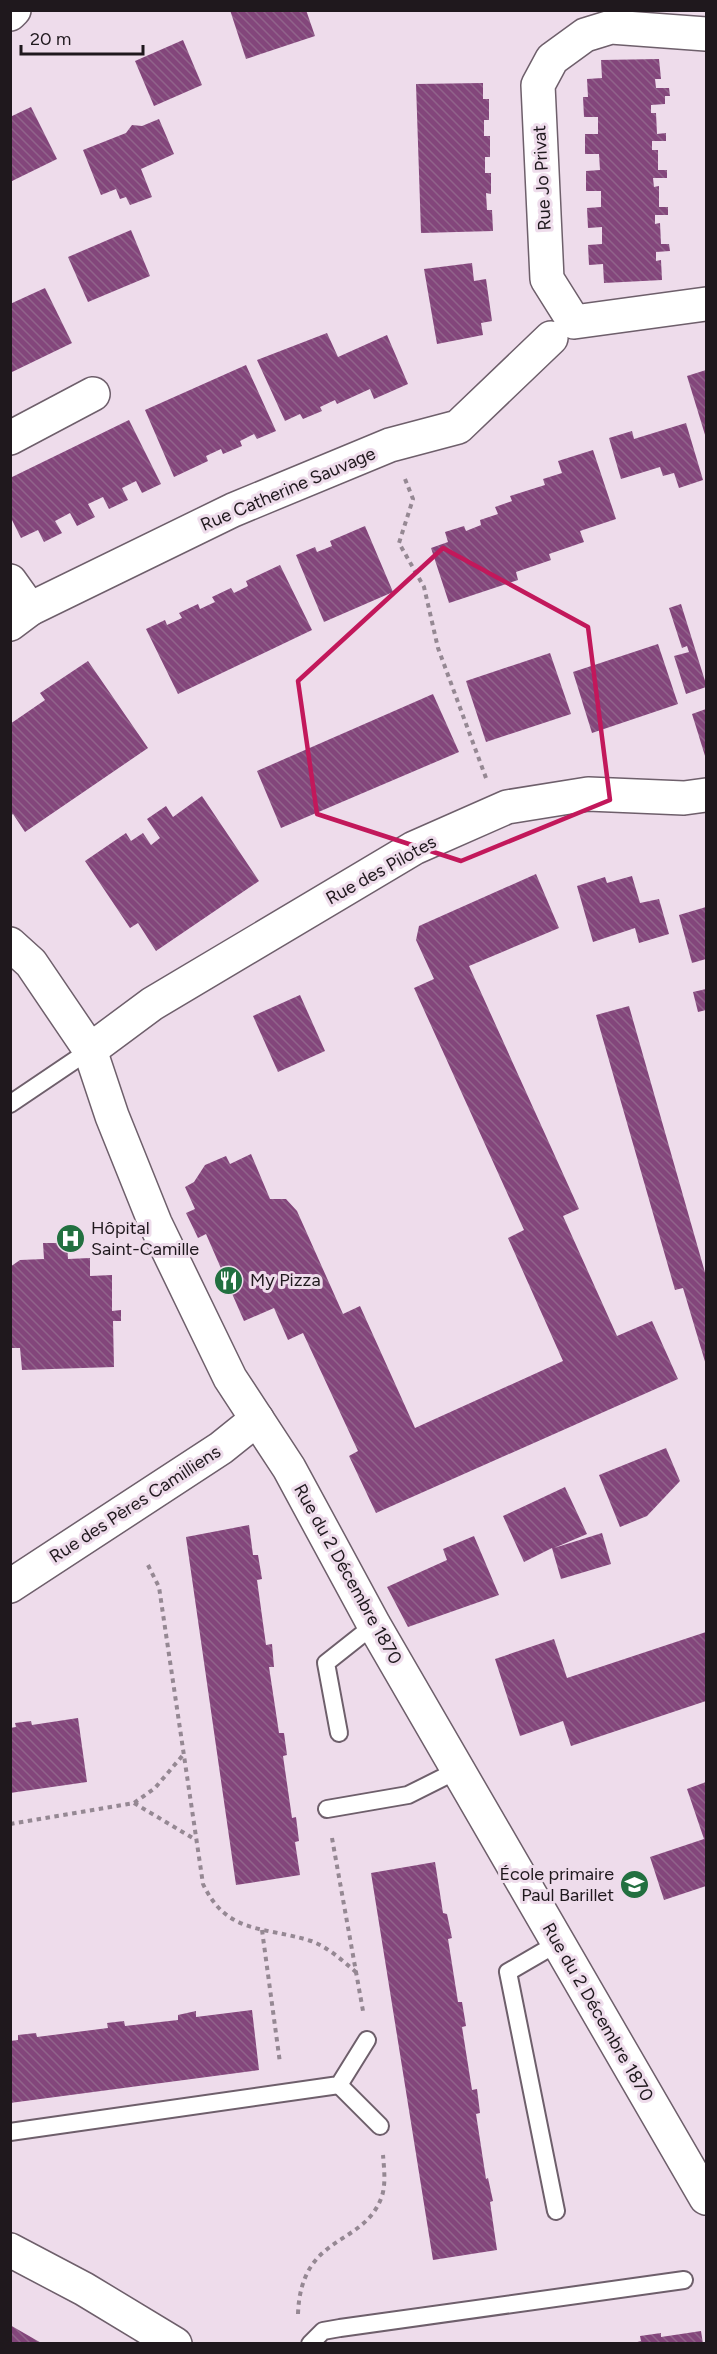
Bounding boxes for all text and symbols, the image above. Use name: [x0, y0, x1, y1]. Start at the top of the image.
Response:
scale bar: [21, 18, 142, 56]
text: 20 m: [30, 28, 71, 50]
street label: Rue Jo Privat: [528, 125, 556, 231]
street label: Rue Catherine Sauvage: [197, 442, 379, 536]
street label: Rue des Pilotes: [322, 831, 440, 909]
place label: Hôpital Saint-Camille: [91, 1217, 199, 1260]
hospital icon: Hôpital Saint-Camille: [54, 1222, 86, 1254]
restaurant icon: My Pizza: [213, 1264, 245, 1296]
place label: My Pizza: [250, 1269, 321, 1291]
street label: Rue des Pères Camilliens: [45, 1440, 225, 1568]
street label: Rue du 2 Décembre 1870: [289, 1480, 407, 1668]
place label: École primaire Paul Barillet: [499, 1863, 614, 1906]
school or university icon: École primaire Paul Barillet: [619, 1868, 651, 1900]
street label: Rue du 2 Décembre 1870: [538, 1919, 658, 2105]

